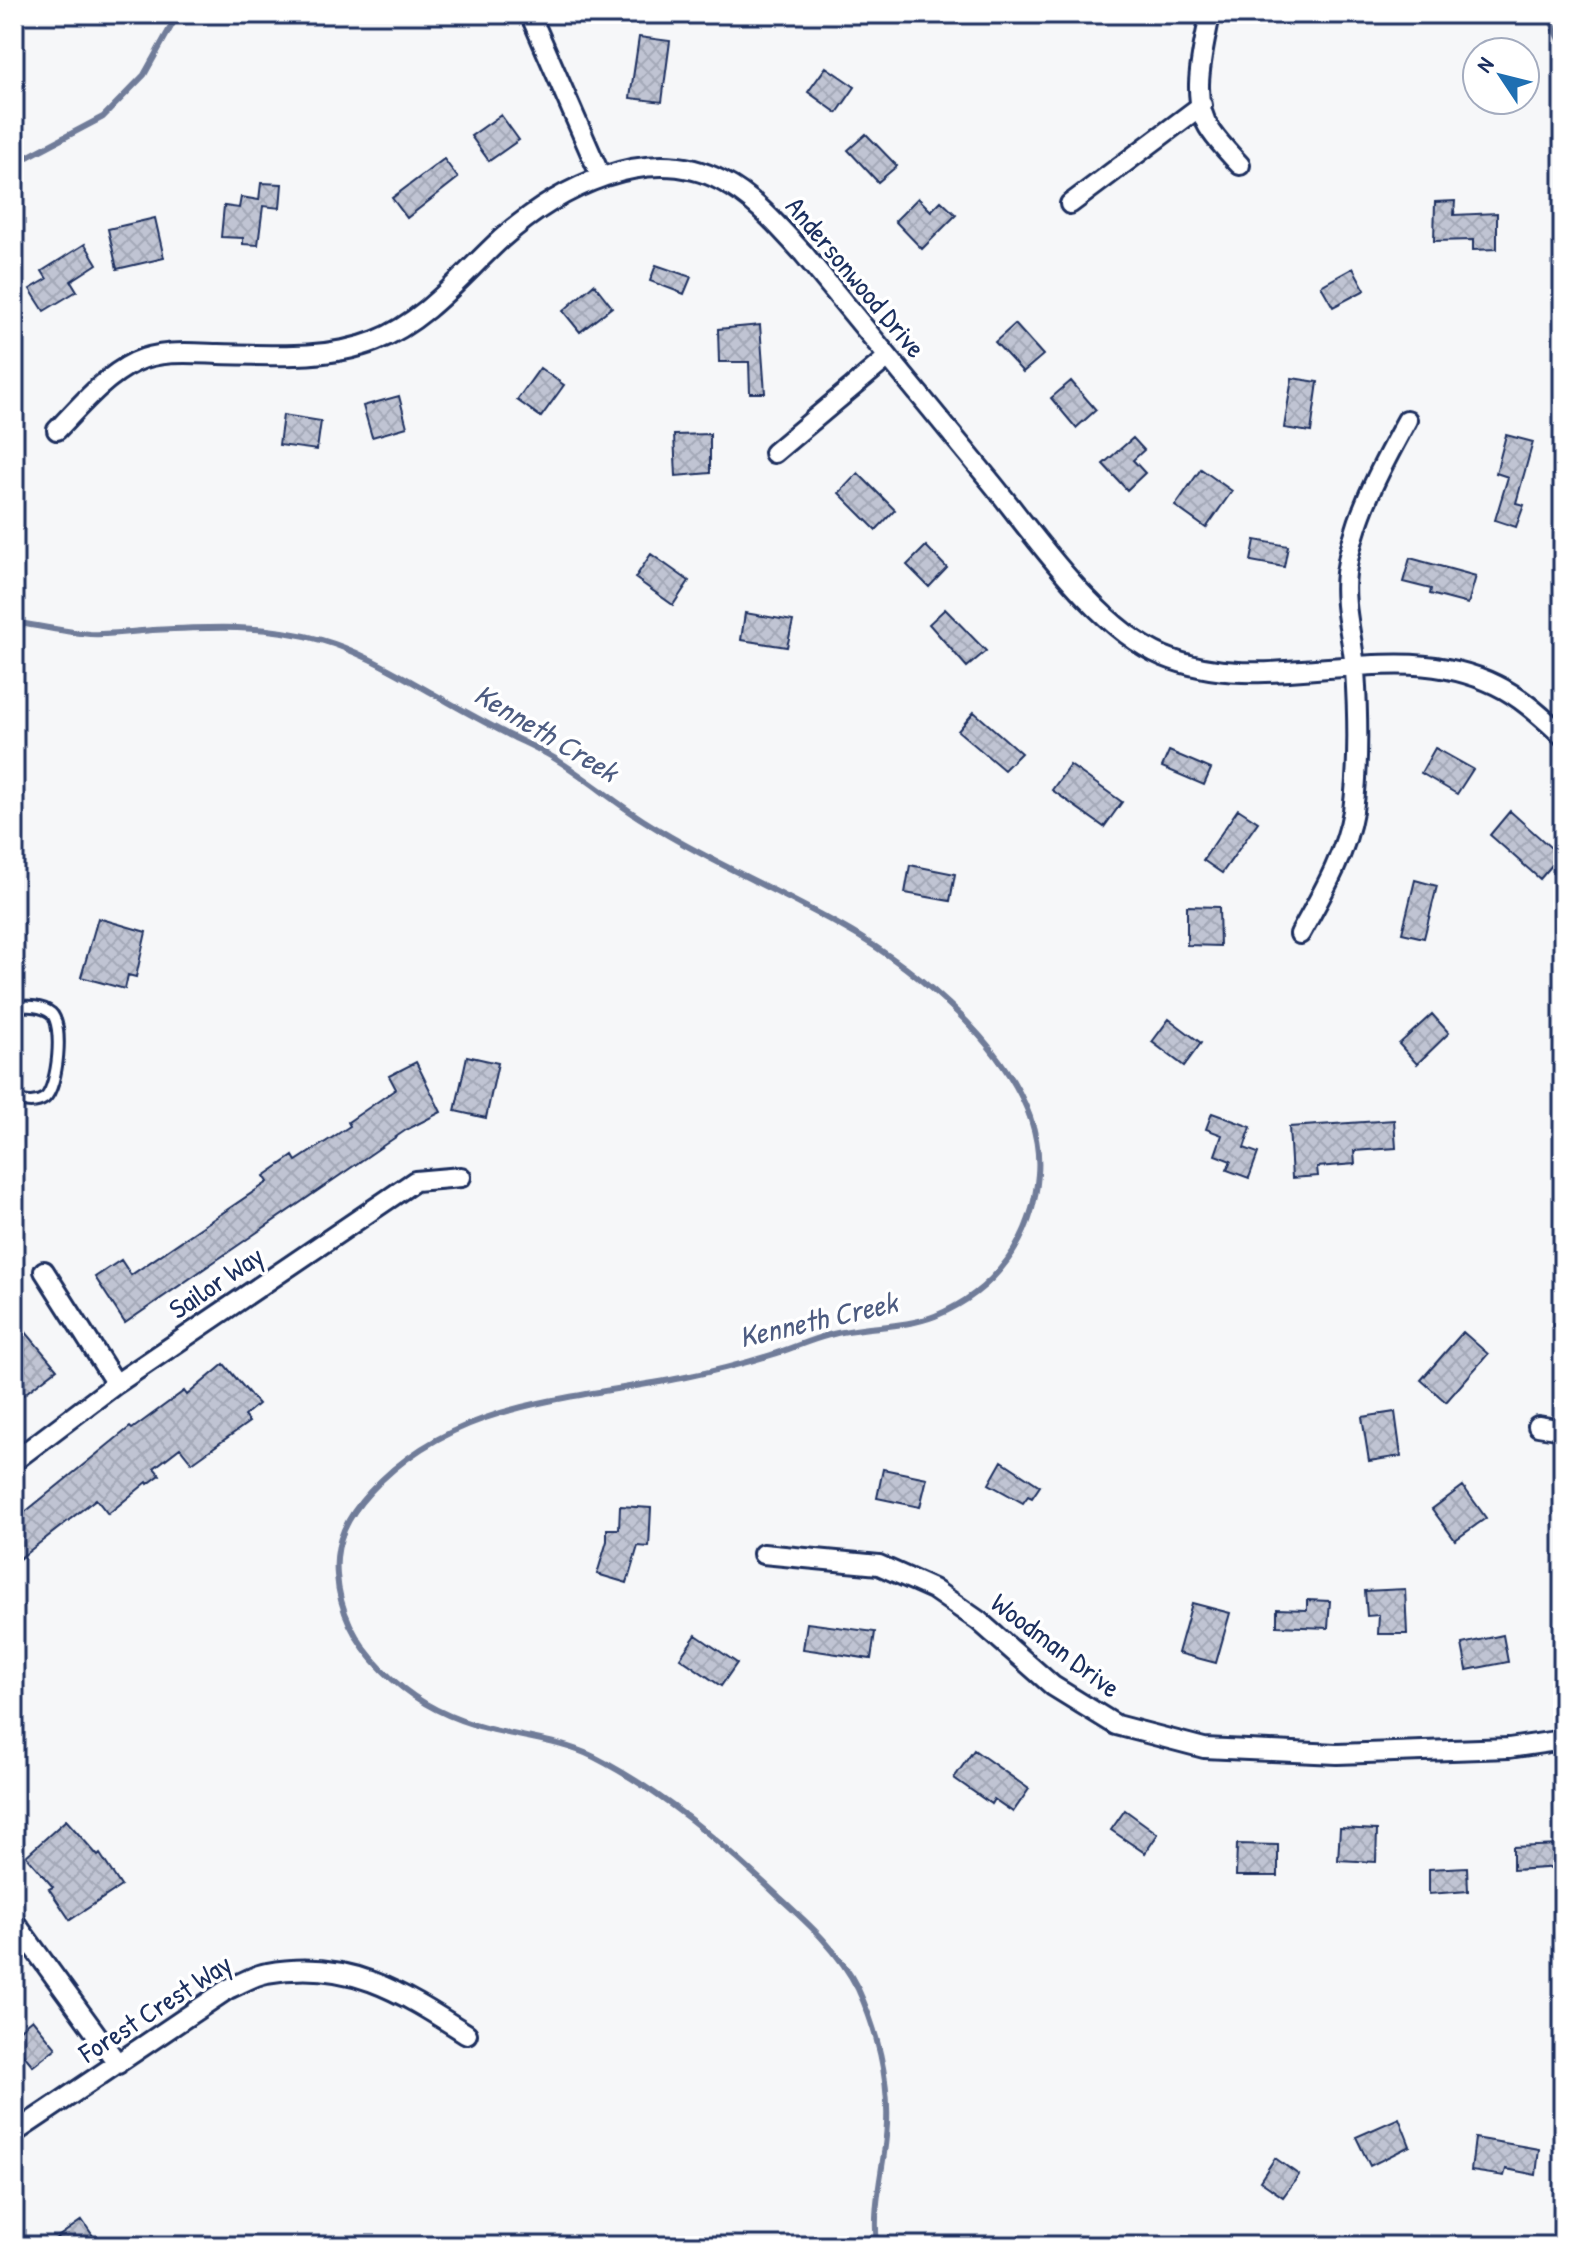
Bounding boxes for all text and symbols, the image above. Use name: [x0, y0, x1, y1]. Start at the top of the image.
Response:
north arrow: [1461, 36, 1541, 116]
text: N: [1469, 51, 1500, 78]
street label: Andersonwood Drive: [777, 188, 935, 366]
water label: Kenneth Creek: [467, 674, 628, 792]
street label: Sailor Way: [161, 1236, 271, 1327]
water label: Kenneth Creek: [735, 1281, 903, 1357]
street label: Woodman Drive: [984, 1584, 1128, 1706]
street label: Forest Crest Way: [71, 1944, 239, 2072]

